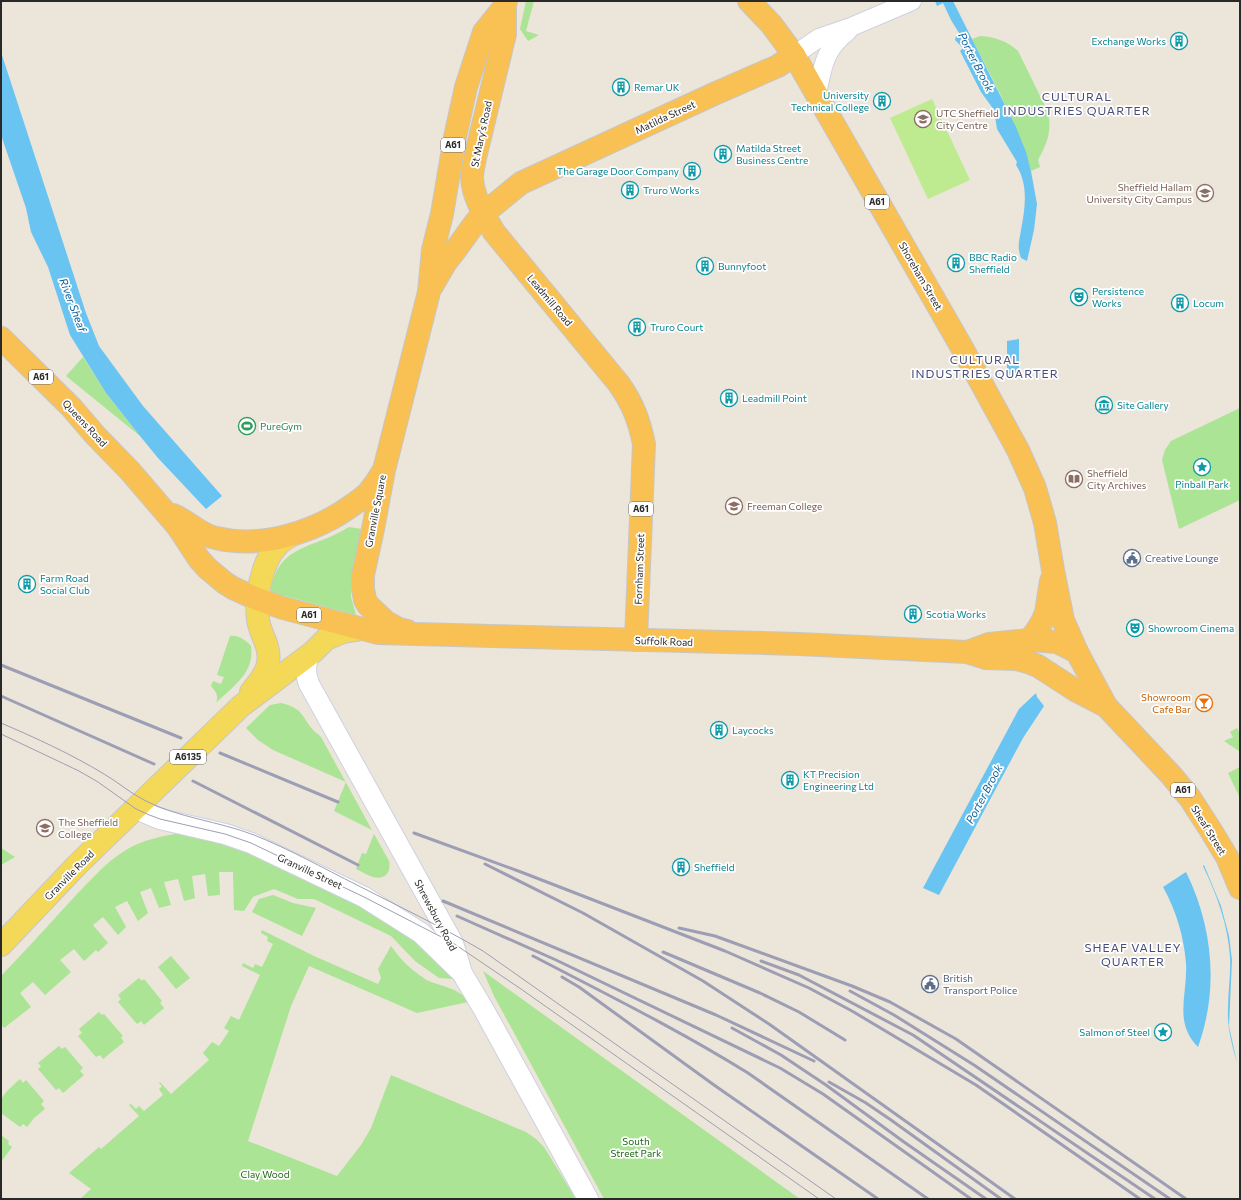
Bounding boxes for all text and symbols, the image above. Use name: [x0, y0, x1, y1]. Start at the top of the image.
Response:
water label: Porter Brook: [956, 30, 997, 95]
building icon: Exchange Works: [1169, 31, 1189, 51]
place label: Exchange Works: [1091, 35, 1166, 47]
building icon: Remar UK: [611, 77, 631, 97]
place label: Remar UK: [634, 81, 680, 93]
place label: University Technical College: [791, 89, 869, 113]
district label: CULTURAL INDUSTRIES QUARTER: [1003, 89, 1151, 117]
building icon: University Technical College: [872, 91, 892, 111]
street label: Matilda Street: [633, 98, 697, 136]
street label: St Mary's Road: [468, 100, 494, 168]
place label: UTC Sheffield City Centre: [936, 107, 999, 131]
school or university icon: UTC Sheffield City Centre: [913, 109, 933, 129]
road number: A61: [441, 138, 465, 152]
place label: Matilda Street Business Centre: [736, 142, 808, 166]
building icon: Matilda Street Business Centre: [713, 144, 733, 164]
building icon: The Garage Door Company: [682, 161, 702, 181]
place label: The Garage Door Company: [557, 165, 679, 177]
building icon: Truro Works: [620, 180, 640, 200]
place label: Sheffield Hallam University City Campus: [1087, 181, 1192, 205]
school or university icon: Sheffield Hallam University City Campus: [1195, 183, 1215, 203]
place label: Truro Works: [643, 184, 700, 196]
road number: A61: [865, 195, 889, 209]
street label: Shoreham Street: [897, 240, 945, 312]
place label: BBC Radio Sheffield: [969, 251, 1017, 275]
building icon: BBC Radio Sheffield: [946, 253, 966, 273]
building icon: Bunnyfoot: [695, 256, 715, 276]
place label: Bunnyfoot: [718, 260, 766, 272]
street label: Leadmill Road: [525, 272, 575, 328]
water label: River Sheaf: [57, 276, 90, 335]
place label: Persistence Works: [1092, 285, 1144, 309]
theatre icon: Persistence Works: [1069, 287, 1089, 307]
building icon: Locum: [1170, 293, 1190, 313]
place label: Locum: [1193, 297, 1224, 309]
building icon: Truro Court: [627, 317, 647, 337]
place label: Truro Court: [650, 321, 703, 333]
district label: CULTURAL INDUSTRIES QUARTER: [911, 352, 1059, 380]
road number: A61: [29, 370, 53, 384]
building icon: Leadmill Point: [719, 388, 739, 408]
place label: Leadmill Point: [742, 392, 807, 404]
museum icon: Site Gallery: [1094, 395, 1114, 415]
street label: Queens Road: [60, 397, 110, 449]
place label: Site Gallery: [1117, 399, 1169, 411]
sports icon: PureGym: [237, 416, 257, 436]
place label: PureGym: [260, 420, 302, 432]
place icon: Pinball Park: [1192, 457, 1212, 477]
place label: Sheffield City Archives: [1087, 467, 1147, 491]
library icon: Sheffield City Archives: [1064, 469, 1084, 489]
street label: Granville Square: [362, 474, 388, 548]
place label: Pinball Park: [1175, 478, 1229, 490]
school or university icon: Freeman College: [724, 496, 744, 516]
place label: Freeman College: [747, 500, 822, 512]
road number: A61: [629, 502, 653, 516]
street label: Fornham Street: [632, 533, 646, 605]
public building icon: Creative Lounge: [1122, 548, 1142, 568]
place label: Creative Lounge: [1145, 552, 1219, 564]
place label: Farm Road Social Club: [40, 572, 90, 596]
building icon: Farm Road Social Club: [17, 574, 37, 594]
building icon: Scotia Works: [903, 604, 923, 624]
road number: A61: [297, 608, 321, 622]
place label: Scotia Works: [926, 608, 986, 620]
theatre icon: Showroom Cinema: [1125, 618, 1145, 638]
place label: Showroom Cinema: [1148, 622, 1234, 634]
street label: Suffolk Road: [635, 634, 693, 648]
place label: Showroom Cafe Bar: [1141, 691, 1191, 715]
bar icon: Showroom Cafe Bar: [1194, 693, 1214, 713]
building icon: Laycocks: [709, 720, 729, 740]
place label: Laycocks: [732, 724, 774, 736]
road number: A6135: [170, 750, 206, 764]
water label: Porter Brook: [963, 761, 1005, 825]
place label: KT Precision Engineering Ltd: [803, 768, 874, 792]
building icon: KT Precision Engineering Ltd: [780, 770, 800, 790]
road number: A61: [1171, 783, 1195, 797]
street label: Sheaf Street: [1189, 803, 1229, 857]
place label: The Sheffield College: [58, 816, 118, 840]
school or university icon: The Sheffield College: [35, 818, 55, 838]
street label: Granville Road: [42, 847, 97, 902]
street label: Granville Street: [276, 851, 344, 891]
building icon: Sheffield: [671, 857, 691, 877]
place label: Sheffield: [694, 861, 735, 873]
street label: Shrewsbury Road: [412, 877, 460, 953]
district label: SHEAF VALLEY QUARTER: [1085, 940, 1181, 968]
place label: British Transport Police: [943, 972, 1017, 996]
public building icon: British Transport Police: [920, 974, 940, 994]
place icon: Salmon of Steel: [1153, 1022, 1173, 1042]
place label: Salmon of Steel: [1079, 1026, 1150, 1038]
park label: South Street Park: [610, 1135, 662, 1159]
park label: Clay Wood: [241, 1168, 290, 1180]

